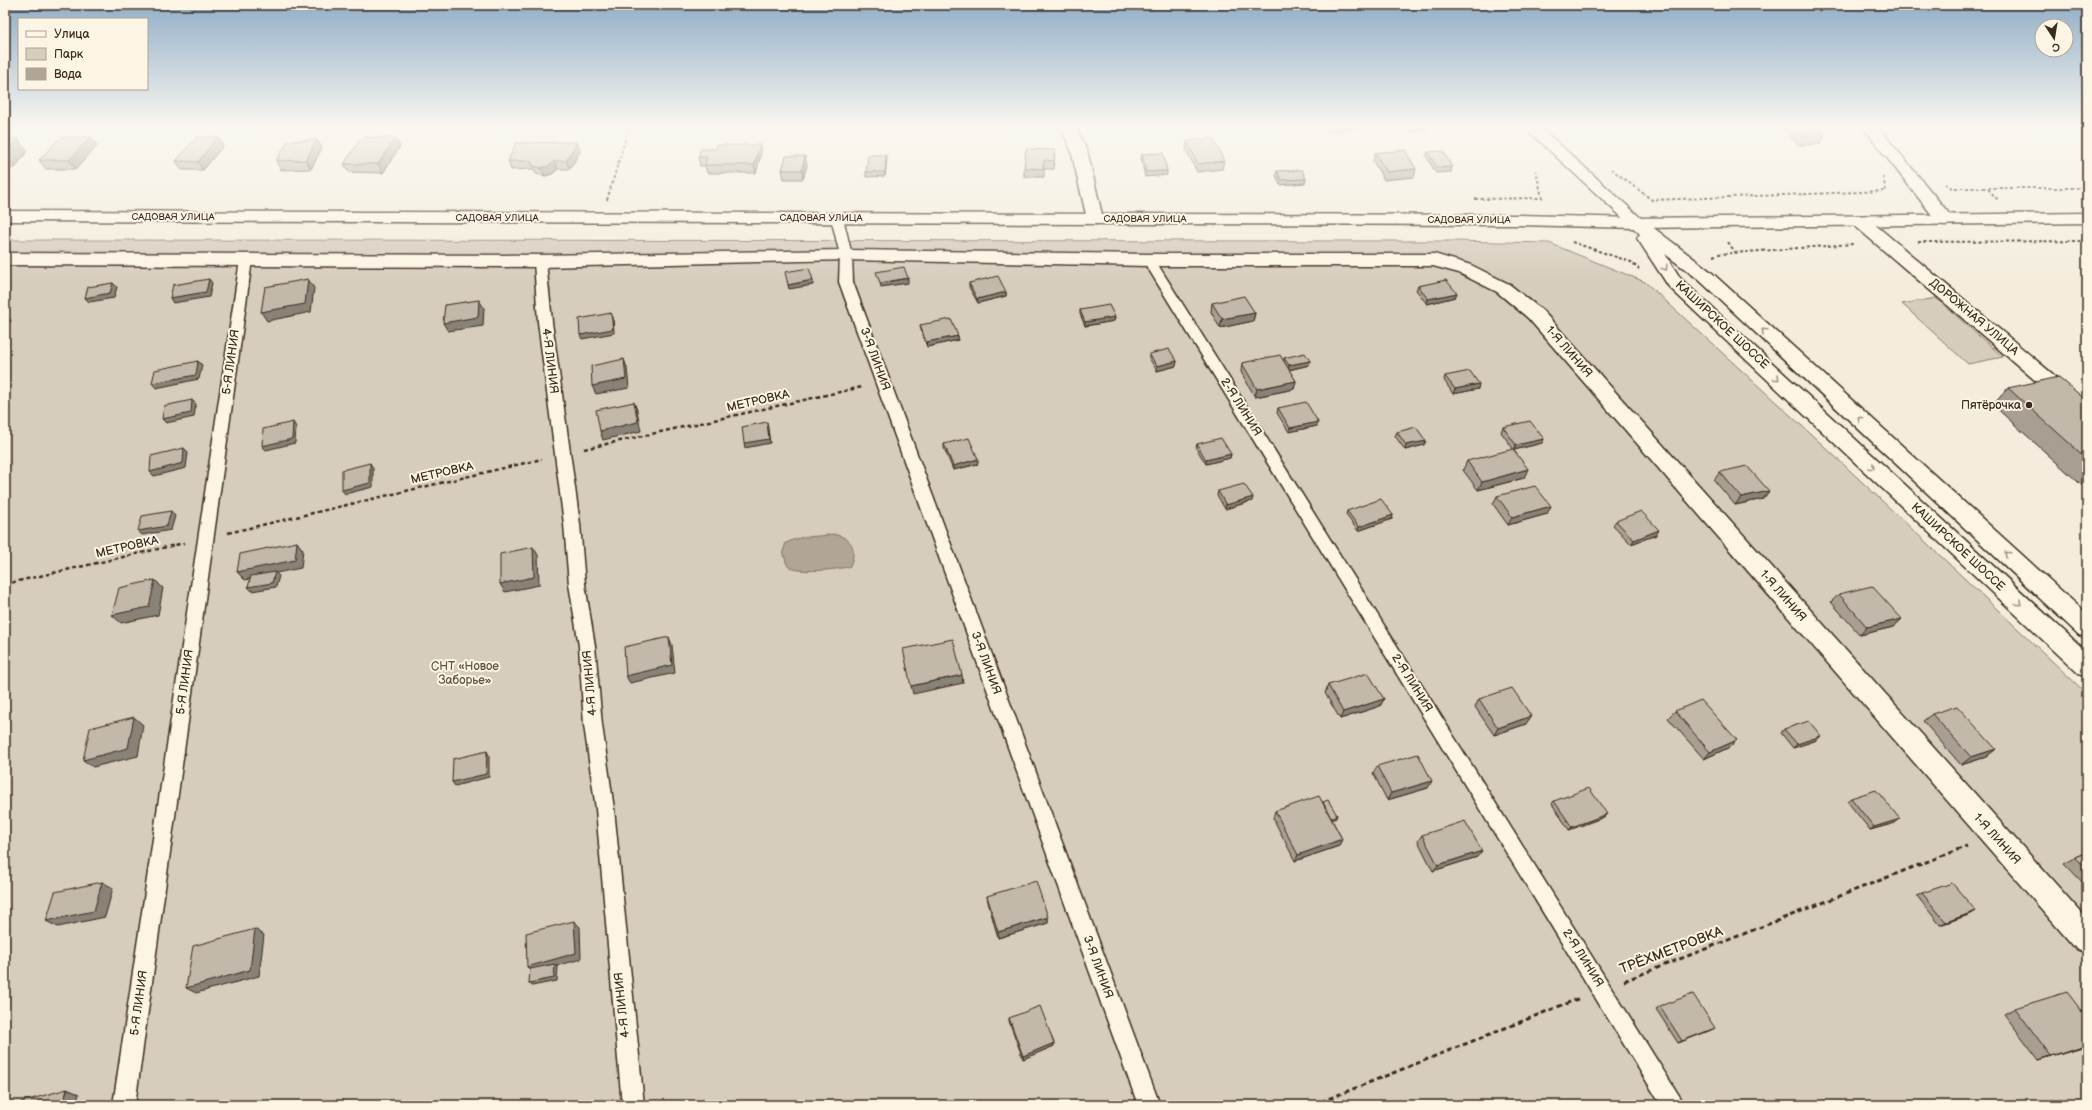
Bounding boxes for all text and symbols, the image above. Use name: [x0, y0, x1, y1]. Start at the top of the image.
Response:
legend: [18, 18, 148, 90]
north arrow: [2034, 18, 2074, 58]
text: Улица: [54, 27, 90, 42]
text: С: [2051, 40, 2061, 55]
text: Парк: [54, 47, 84, 62]
text: Вода: [54, 67, 82, 82]
street label: САДОВАЯ УЛИЦА: [131, 211, 215, 223]
street label: САДОВАЯ УЛИЦА: [455, 212, 539, 224]
street label: САДОВАЯ УЛИЦА: [779, 212, 863, 224]
street label: САДОВАЯ УЛИЦА: [1103, 213, 1187, 225]
street label: САДОВАЯ УЛИЦА: [1427, 214, 1511, 226]
one-way arrow: [1660, 263, 1667, 270]
street label: ДОРОЖНАЯ УЛИЦА: [1926, 275, 2022, 359]
street label: КАШИРСКОЕ ШОССЕ: [1672, 278, 1772, 372]
street label: 1-Я ЛИНИЯ: [1543, 323, 1595, 381]
street label: 3-Я ЛИНИЯ: [857, 325, 893, 393]
street label: 4-Я ЛИНИЯ: [539, 327, 561, 395]
street label: 5-Я ЛИНИЯ: [219, 328, 243, 396]
one-way arrow: [1761, 328, 1769, 335]
one-way arrow: [1773, 373, 1780, 380]
street label: 2-Я ЛИНИЯ: [1217, 375, 1265, 439]
street label: МЕТРОВКА: [725, 386, 791, 415]
place label: Пятёрочка: [1961, 398, 2021, 413]
marker: Пятёрочка: [2024, 400, 2034, 410]
one-way arrow: [1857, 416, 1865, 424]
street label: МЕТРОВКА: [409, 458, 475, 487]
one-way arrow: [1868, 462, 1875, 469]
street label: КАШИРСКОЕ ШОССЕ: [1908, 500, 2008, 594]
street label: МЕТРОВКА: [94, 532, 160, 561]
one-way arrow: [2004, 552, 2012, 559]
street label: 1-Я ЛИНИЯ: [1757, 567, 1809, 625]
one-way arrow: [2014, 599, 2021, 606]
street label: 3-Я ЛИНИЯ: [968, 629, 1004, 697]
street label: 5-Я ЛИНИЯ: [173, 648, 197, 716]
street label: 4-Я ЛИНИЯ: [580, 649, 600, 717]
street label: 2-Я ЛИНИЯ: [1388, 651, 1436, 715]
park label: СНТ «Новое Заборье»: [431, 659, 499, 688]
street label: 1-Я ЛИНИЯ: [1970, 810, 2024, 868]
street label: ТРЁХМЕТРОВКА: [1617, 921, 1725, 977]
street label: 2-Я ЛИНИЯ: [1559, 926, 1607, 990]
street label: 3-Я ЛИНИЯ: [1080, 933, 1116, 1001]
street label: 5-Я ЛИНИЯ: [127, 969, 151, 1037]
street label: 4-Я ЛИНИЯ: [611, 971, 633, 1039]

